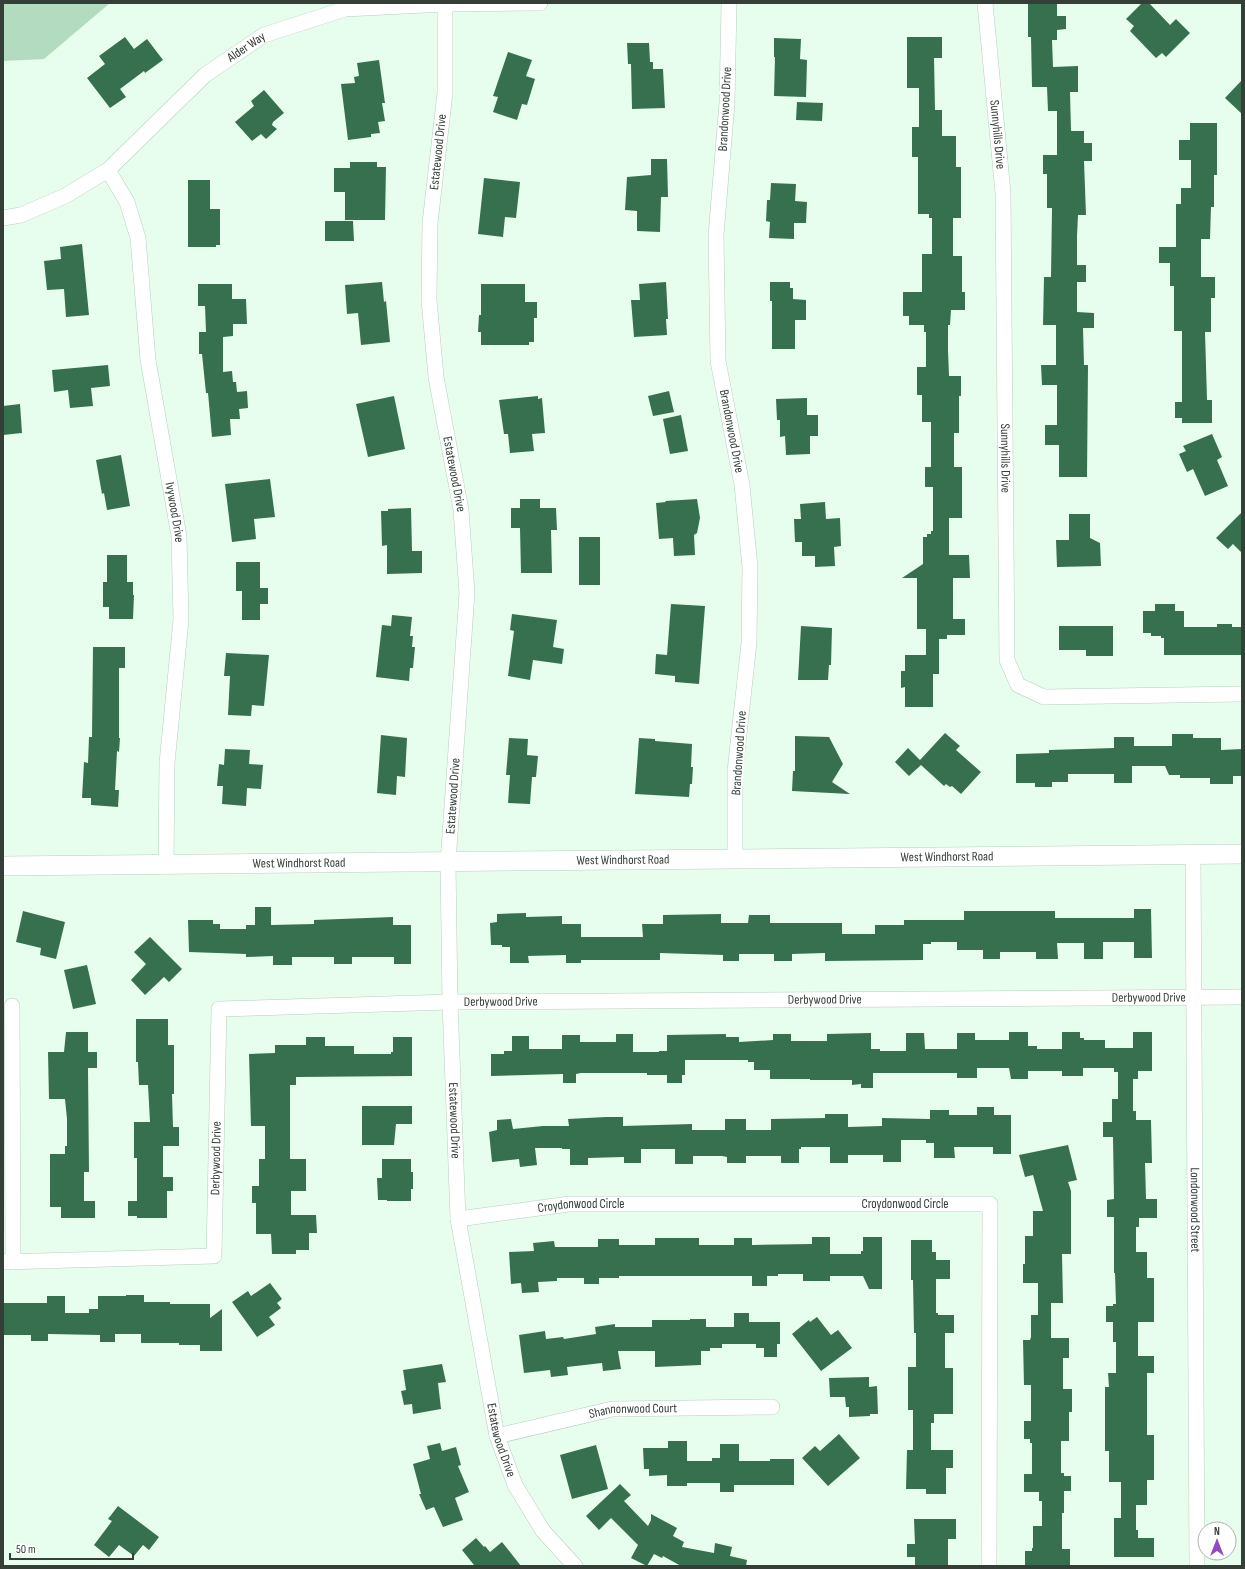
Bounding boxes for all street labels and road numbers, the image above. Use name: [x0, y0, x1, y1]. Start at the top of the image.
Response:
street label: Alder Way: [223, 28, 268, 66]
street label: Brandonwood Drive: [715, 66, 735, 152]
street label: Sunnyhills Drive: [986, 99, 1009, 170]
street label: Estatewood Drive: [426, 113, 450, 191]
street label: Brandonwood Drive: [716, 388, 747, 474]
street label: Sunnyhills Drive: [997, 423, 1014, 493]
street label: Estatewood Drive: [439, 435, 469, 513]
street label: Ivywood Drive: [162, 481, 187, 543]
street label: Brandonwood Drive: [728, 710, 750, 796]
street label: Estatewood Drive: [442, 757, 464, 835]
street label: West Windhorst Road: [900, 848, 994, 865]
street label: West Windhorst Road: [576, 852, 670, 868]
street label: West Windhorst Road: [252, 855, 346, 872]
street label: Derbywood Drive: [1112, 989, 1186, 1006]
street label: Derbywood Drive: [788, 991, 862, 1008]
street label: Derbywood Drive: [464, 993, 538, 1010]
street label: Estatewood Drive: [445, 1082, 464, 1159]
street label: Derbywood Drive: [207, 1121, 225, 1195]
street label: Londonwood Street: [1187, 1167, 1203, 1253]
street label: Croydonwood Circle: [537, 1196, 625, 1216]
street label: Croydonwood Circle: [861, 1196, 949, 1212]
street label: Shannonwood Court: [587, 1400, 677, 1422]
street label: Estatewood Drive: [483, 1402, 519, 1479]

